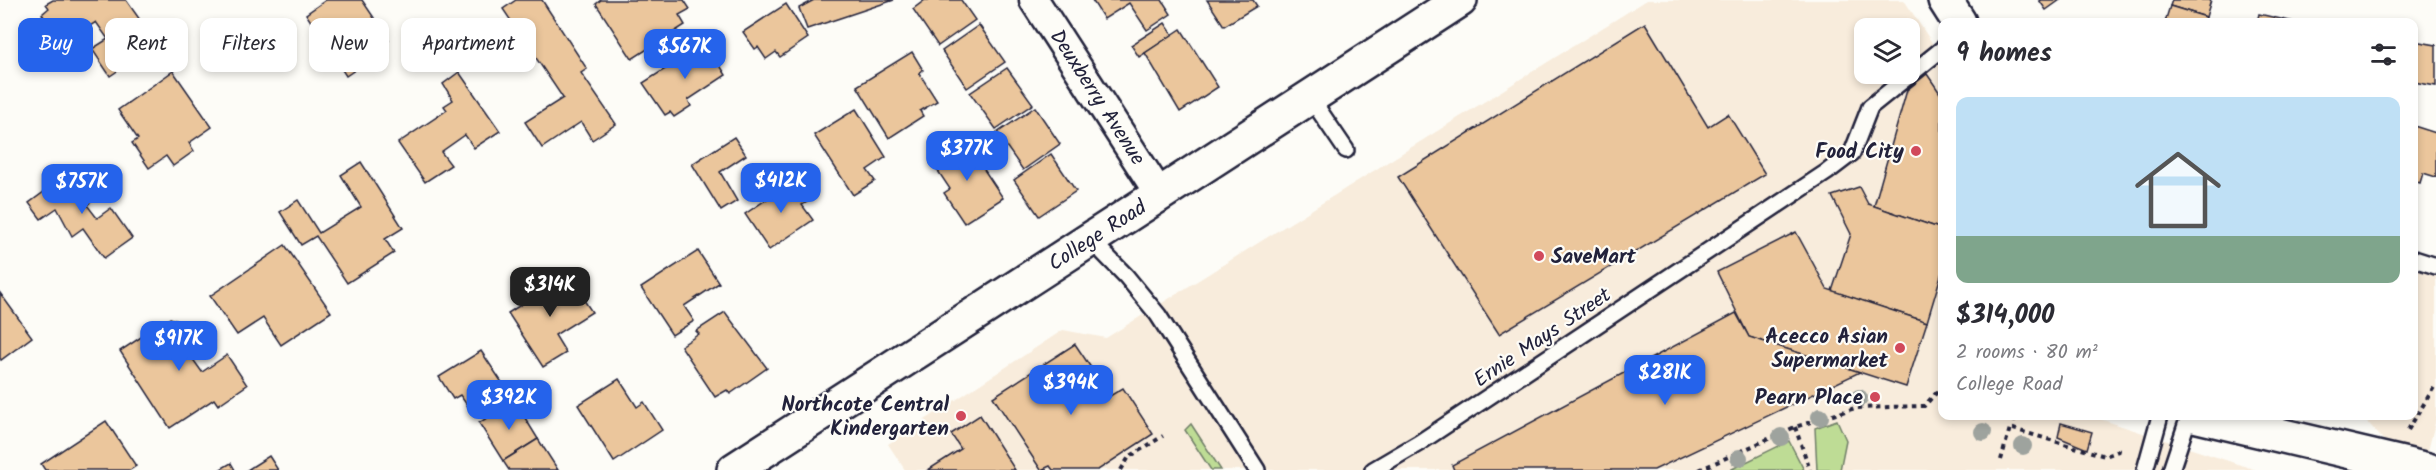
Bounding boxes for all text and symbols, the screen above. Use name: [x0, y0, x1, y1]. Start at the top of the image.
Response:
chip: Buy: [18, 18, 93, 72]
chip: Rent: [105, 18, 188, 72]
chip: Filters: [200, 18, 297, 72]
chip: New: [309, 18, 389, 72]
chip: Apartment: [401, 18, 536, 72]
map controls: [1854, 18, 1920, 84]
button: layers: [1854, 18, 1920, 84]
street label: Deuxberry Avenue: [1040, 23, 1154, 173]
pin: $567K: [643, 29, 727, 80]
text: $567K: [658, 32, 712, 64]
text: 9 homes: [1956, 33, 2052, 75]
icon: filters: [2367, 38, 2400, 71]
pin: $377K: [925, 131, 1009, 182]
text: $377K: [940, 134, 994, 166]
place label: Food City: [1815, 136, 1904, 169]
icon: home: [2124, 136, 2232, 244]
marker: Food City: [1909, 144, 1923, 158]
pin: $412K: [739, 163, 823, 214]
pin: $757K: [40, 164, 124, 215]
text: $412K: [755, 166, 807, 198]
text: $757K: [56, 167, 108, 199]
street label: College Road: [1042, 192, 1154, 281]
place label: SaveMart: [1551, 241, 1637, 274]
marker: SaveMart: [1532, 249, 1546, 263]
pin: $314K: [508, 267, 592, 318]
text: $314K: [524, 270, 576, 302]
street label: Ernie Mays Street: [1467, 279, 1619, 397]
text: $314,000: [1956, 295, 2054, 337]
pin: $917K: [137, 321, 221, 372]
place label: Acecco Asian Supermarket: [1765, 321, 1889, 378]
text: $917K: [154, 324, 204, 356]
text: 2 rooms · 80 m²: [1956, 337, 2098, 369]
marker: Acecco Asian Supermarket: [1893, 341, 1907, 355]
pin: $281K: [1623, 355, 1707, 406]
text: $281K: [1638, 358, 1692, 390]
pin: $394K: [1029, 365, 1113, 416]
text: $394K: [1043, 368, 1099, 400]
text: College Road: [1956, 369, 2062, 401]
pin: $392K: [467, 380, 551, 431]
place label: Pearn Place: [1755, 382, 1863, 415]
text: $392K: [481, 383, 537, 415]
place label: Northcote Central Kindergarten: [781, 389, 949, 446]
marker: Pearn Place: [1868, 390, 1882, 404]
marker: Northcote Central Kindergarten: [954, 409, 968, 423]

